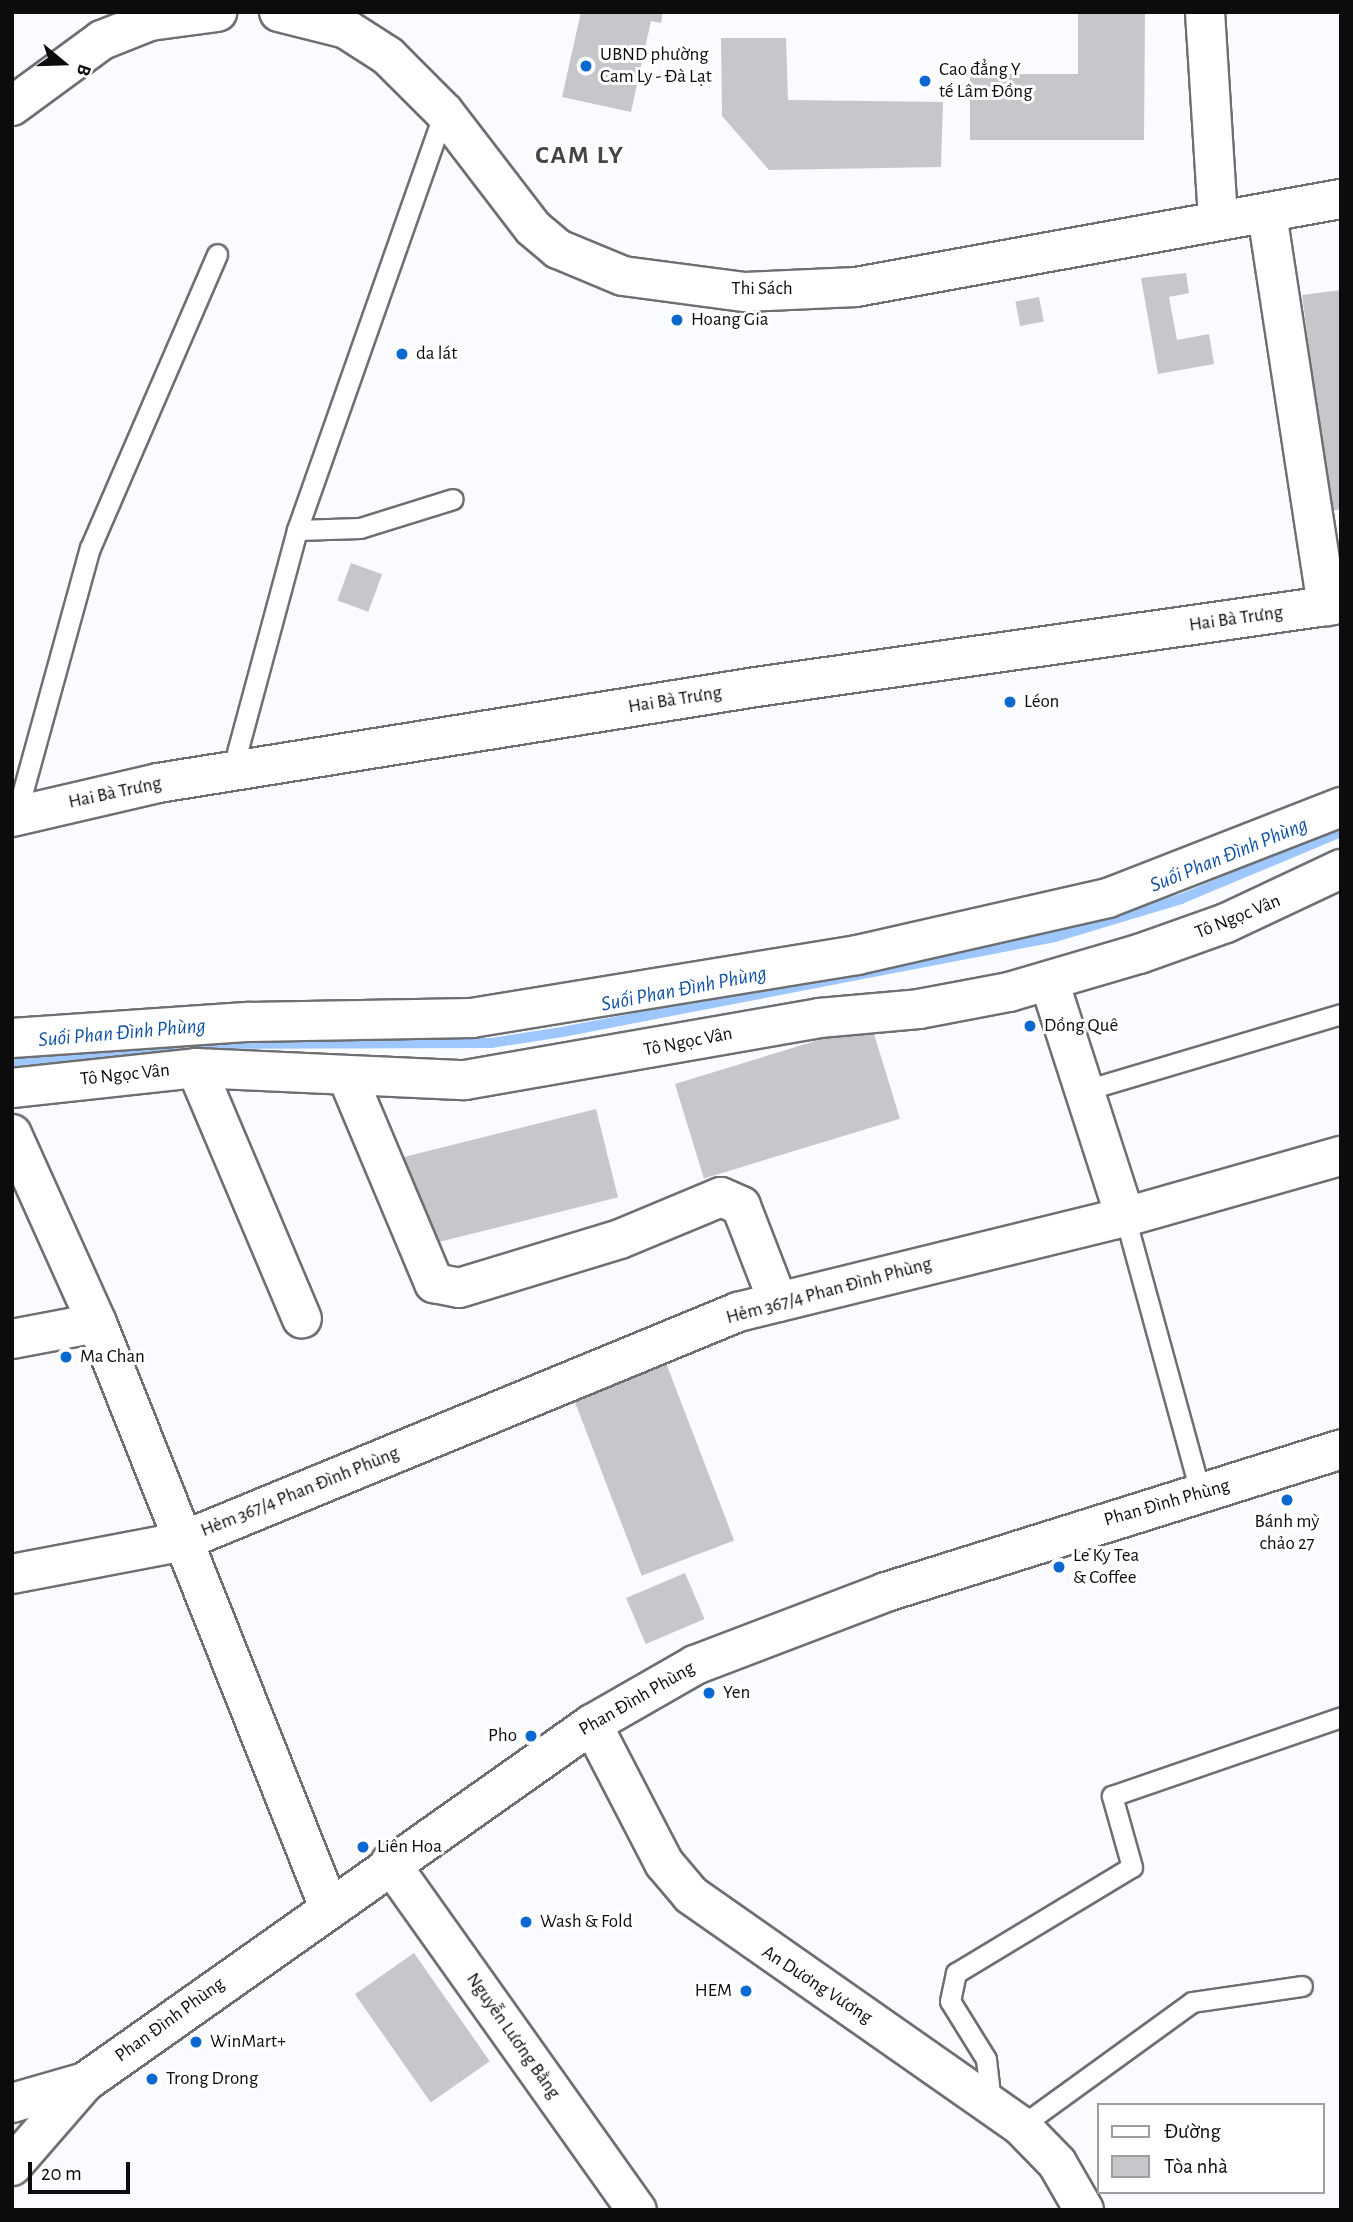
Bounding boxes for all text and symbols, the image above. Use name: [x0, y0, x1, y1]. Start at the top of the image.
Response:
north arrow: [28, 28, 98, 98]
place label: UBND phường Cam Ly - Đà Lạt: [600, 44, 712, 88]
marker: UBND phường Cam Ly - Đà Lạt: [578, 58, 594, 74]
place label: Cao đẳng Y tế Lâm Đồng: [939, 59, 1032, 103]
text: B: [73, 62, 94, 78]
marker: Cao đẳng Y tế Lâm Đồng: [917, 73, 933, 89]
district label: CAM LY: [536, 140, 624, 172]
street label: Thi Sách: [731, 278, 793, 300]
place label: Hoang Gia: [691, 309, 769, 331]
marker: Hoang Gia: [669, 312, 685, 328]
place label: da lát: [416, 343, 457, 365]
marker: da lát: [394, 346, 410, 362]
street label: Hai Bà Trưng: [1188, 601, 1284, 637]
street label: Hai Bà Trưng: [627, 681, 723, 719]
place label: Léon: [1024, 691, 1059, 713]
marker: Léon: [1002, 694, 1018, 710]
street label: Hai Bà Trưng: [66, 772, 164, 814]
water label: Suối Phan Đình Phùng: [1146, 812, 1312, 898]
street label: Tô Ngọc Vân: [1192, 890, 1284, 944]
water label: Suối Phan Đình Phùng: [599, 961, 769, 1017]
water label: Suối Phan Đình Phùng: [37, 1013, 207, 1053]
place label: Dồng Quê: [1044, 1015, 1118, 1037]
marker: Dồng Quê: [1022, 1018, 1038, 1034]
street label: Tô Ngọc Vân: [642, 1022, 734, 1062]
street label: Tô Ngọc Vân: [79, 1059, 171, 1091]
street label: Hẻm 367/4 Phan Đình Phùng: [724, 1253, 934, 1329]
place label: Ma Chan: [80, 1346, 145, 1368]
marker: Ma Chan: [58, 1349, 74, 1365]
street label: Hẻm 367/4 Phan Đình Phùng: [198, 1442, 402, 1542]
street label: Phan Đình Phùng: [1102, 1474, 1232, 1532]
marker: Bánh mỳ chảo 27: [1279, 1492, 1295, 1508]
place label: Bánh mỳ chảo 27: [1255, 1511, 1319, 1555]
place label: Le Ky Tea & Coffee: [1073, 1545, 1139, 1589]
marker: Le Ky Tea & Coffee: [1051, 1559, 1067, 1575]
street label: Phan Đình Phùng: [575, 1657, 699, 1741]
place label: Yen: [723, 1682, 750, 1704]
marker: Yen: [701, 1685, 717, 1701]
place label: Pho: [488, 1725, 517, 1747]
marker: Pho: [523, 1728, 539, 1744]
place label: Liên Hoa: [377, 1836, 442, 1858]
marker: Liên Hoa: [355, 1839, 371, 1855]
place label: Wash & Fold: [540, 1911, 633, 1933]
marker: Wash & Fold: [518, 1914, 534, 1930]
street label: An Dương Vương: [758, 1941, 876, 2029]
street label: Nguyễn Lương Bằng: [461, 1969, 565, 2103]
street label: Phan Đình Phùng: [111, 1973, 229, 2067]
place label: HEM: [695, 1980, 732, 2002]
marker: HEM: [738, 1983, 754, 1999]
place label: WinMart+: [210, 2031, 286, 2053]
marker: WinMart+: [188, 2034, 204, 2050]
place label: Trong Drong: [166, 2068, 258, 2090]
marker: Trong Drong: [144, 2071, 160, 2087]
legend: [1098, 2103, 1325, 2194]
text: Đường: [1164, 2121, 1221, 2142]
scale bar: [32, 2148, 133, 2192]
text: Tòa nhà: [1164, 2156, 1228, 2177]
text: 20 m: [41, 2163, 82, 2184]

